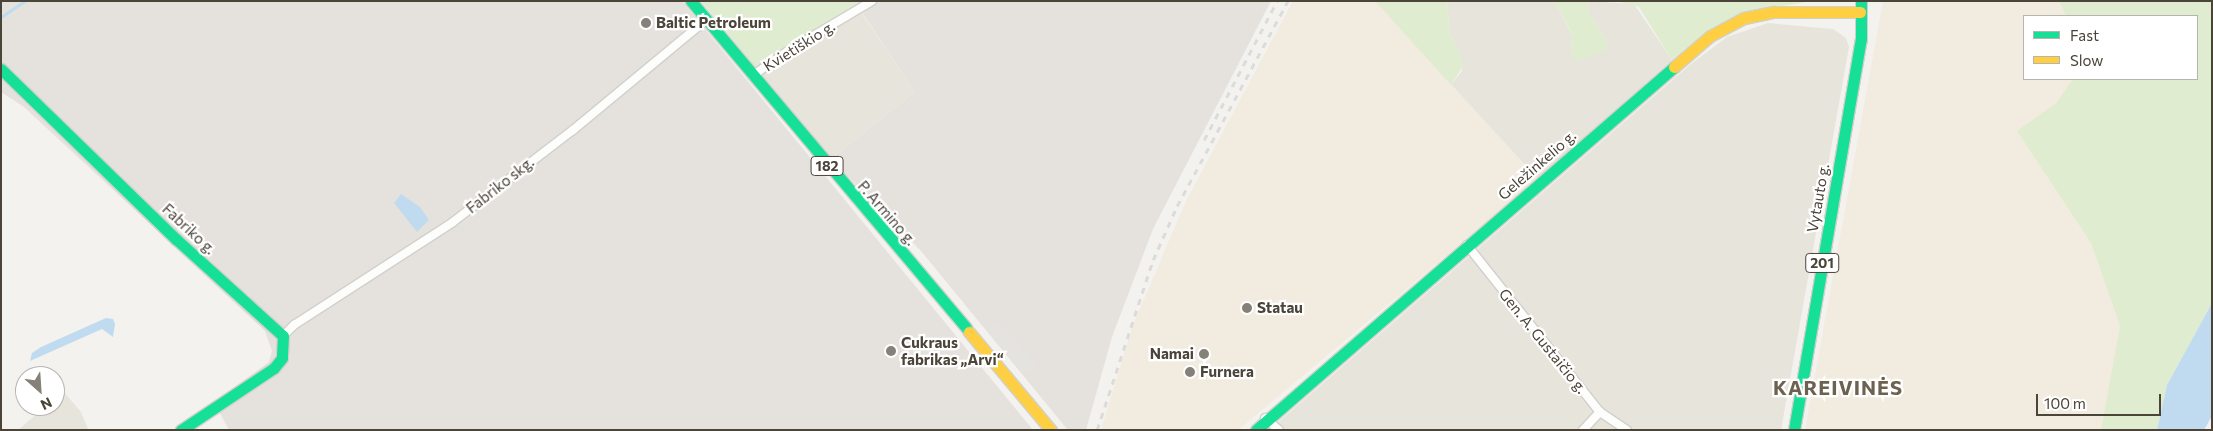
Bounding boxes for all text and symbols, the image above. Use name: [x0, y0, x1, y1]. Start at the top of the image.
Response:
place label: Baltic Petroleum: [656, 14, 771, 32]
legend: [2023, 15, 2198, 80]
marker: Baltic Petroleum: [640, 17, 652, 29]
street label: Kvietiškio g.: [760, 17, 838, 75]
text: Fast: [2070, 26, 2099, 44]
text: Slow: [2070, 51, 2103, 69]
street label: Geležinkelio g.: [1494, 126, 1580, 204]
street label: Fabriko skg.: [462, 153, 538, 217]
road number: 182: [810, 154, 844, 178]
street label: Vytauto g.: [1803, 162, 1833, 234]
street label: P. Armino g.: [854, 177, 920, 249]
street label: Fabriko g.: [159, 200, 219, 258]
road number: 201: [1804, 252, 1840, 274]
street label: Gen. A. Gustaičio g.: [1495, 285, 1591, 397]
place label: Statau: [1257, 299, 1303, 317]
marker: Statau: [1241, 302, 1253, 314]
place label: Cukraus fabrikas „Arvi“: [901, 333, 1004, 368]
marker: Cukraus fabrikas „Arvi“: [885, 345, 897, 357]
place label: Namai: [1150, 345, 1194, 363]
marker: Namai: [1198, 348, 1210, 360]
place label: Furnera: [1200, 363, 1254, 381]
north arrow: [15, 366, 65, 416]
marker: Furnera: [1184, 366, 1196, 378]
district label: KAREIVINĖS: [1772, 375, 1904, 399]
scale bar: [2038, 384, 2163, 416]
text: N: [38, 394, 55, 414]
text: 100 m: [2044, 394, 2086, 412]

